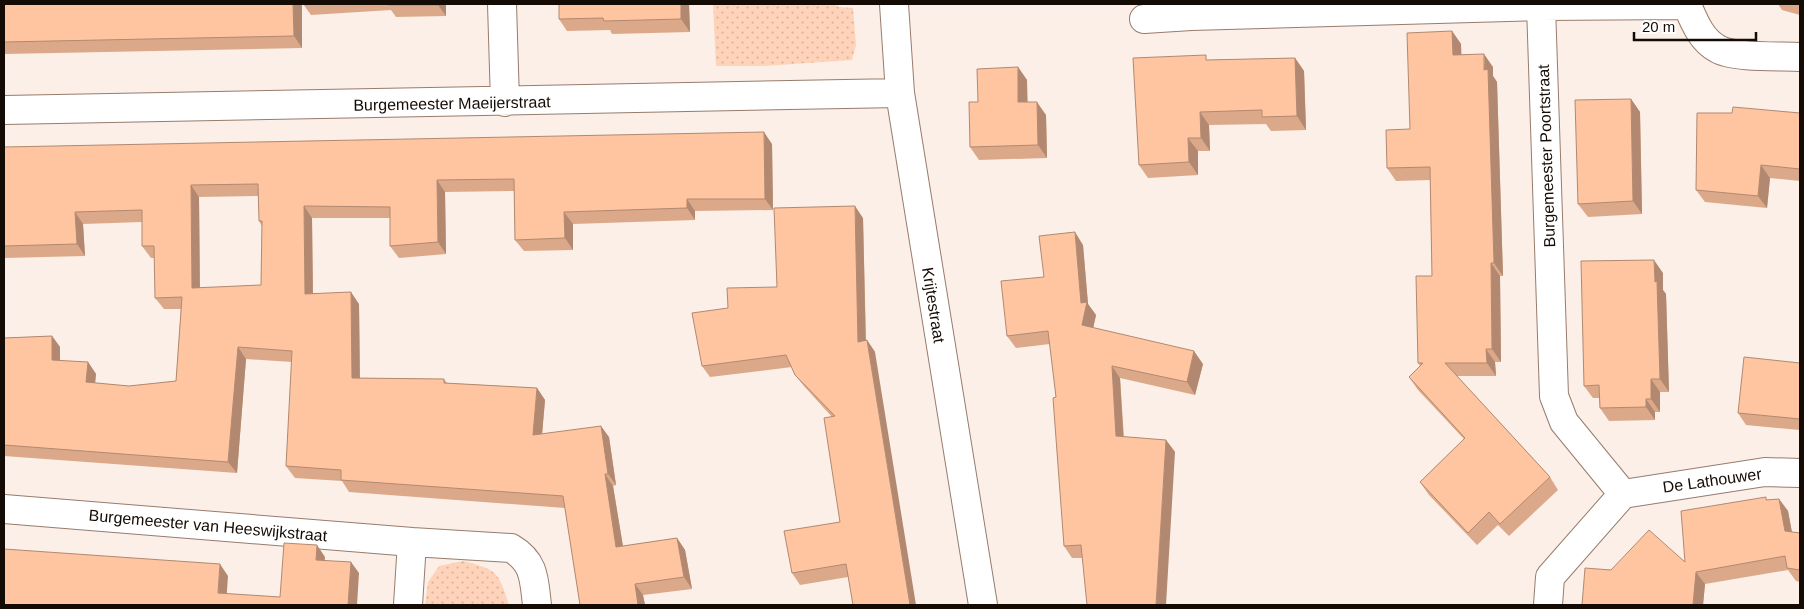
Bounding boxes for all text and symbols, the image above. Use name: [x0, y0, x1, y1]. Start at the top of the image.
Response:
scale bar: [1634, 10, 1756, 42]
text: 20 m: [1642, 18, 1675, 35]
street label: Burgemeester Poortstraat: [1535, 64, 1558, 248]
street label: Burgemeester Maeijerstraat: [353, 93, 551, 114]
street label: Krijtestraat: [919, 266, 948, 345]
street label: De Lathouwer: [1662, 465, 1763, 496]
street label: Burgemeester van Heeswijkstraat: [88, 507, 328, 544]

